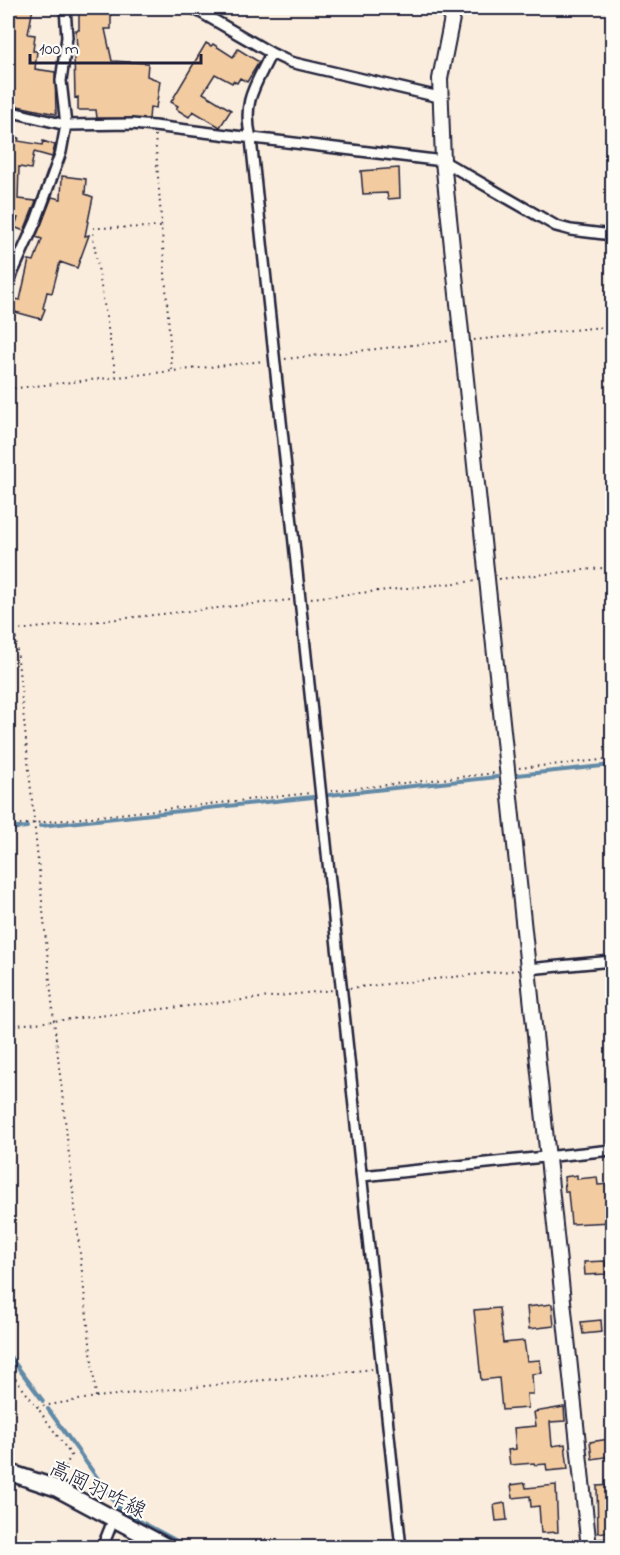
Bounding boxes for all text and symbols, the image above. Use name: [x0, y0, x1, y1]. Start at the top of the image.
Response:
scale bar: [30, 27, 201, 65]
text: 100 m: [39, 37, 79, 63]
street label: 高岡羽咋線: [43, 1454, 151, 1527]

